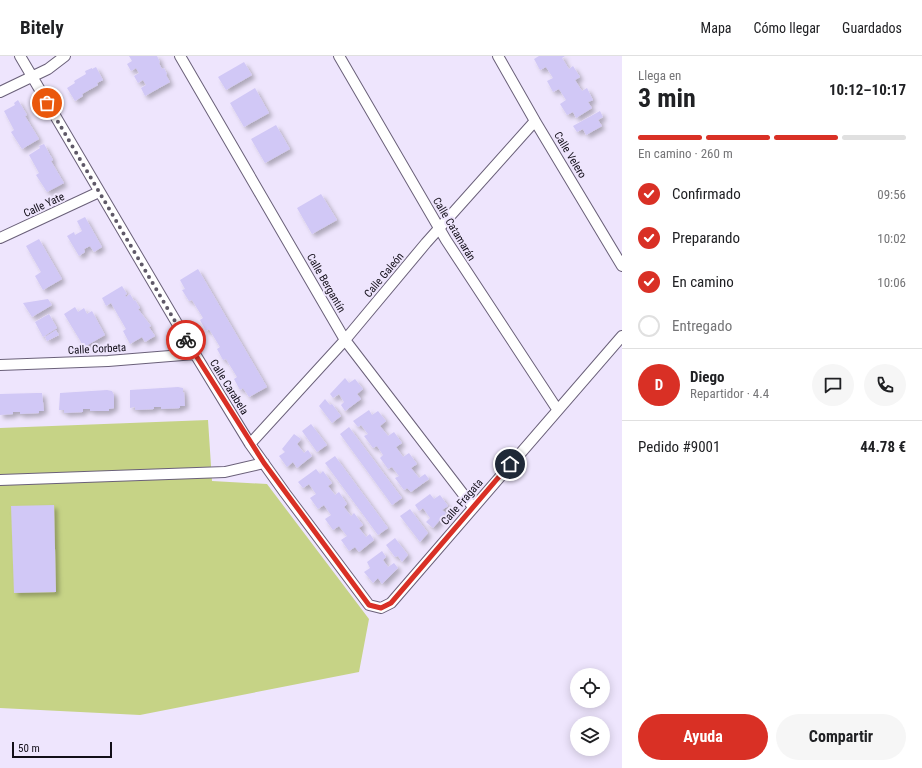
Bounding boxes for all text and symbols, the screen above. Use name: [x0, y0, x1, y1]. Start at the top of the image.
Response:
text: Bitely: [20, 16, 64, 39]
text: Mapa: [701, 20, 732, 36]
text: Cómo llegar: [754, 20, 820, 36]
text: Guardados: [842, 20, 902, 36]
text: Llega en: [638, 68, 681, 83]
text: 10:12–10:17: [829, 81, 906, 99]
text: 3 min: [638, 83, 696, 113]
pin: [30, 86, 64, 120]
icon: bag: [36, 92, 58, 114]
street label: Calle Velero: [551, 129, 589, 181]
text: En camino · 260 m: [638, 146, 733, 161]
icon: check: [638, 183, 660, 205]
text: Confirmado: [672, 185, 741, 203]
text: 09:56: [877, 187, 906, 202]
street label: Calle Yate: [22, 190, 66, 220]
street label: Calle Catamarán: [430, 195, 478, 263]
icon: check: [638, 227, 660, 249]
text: Preparando: [672, 229, 740, 247]
text: 10:02: [877, 231, 906, 246]
street label: Calle Galeón: [361, 250, 407, 300]
street label: Calle Bergantín: [304, 251, 348, 315]
icon: check: [638, 271, 660, 293]
text: En camino: [672, 273, 734, 291]
text: 10:06: [877, 275, 906, 290]
text: Entregado: [672, 317, 732, 335]
courier: [166, 320, 206, 360]
icon: bike: [175, 329, 197, 351]
street label: Calle Corbeta: [67, 341, 127, 357]
street label: Calle Carabela: [207, 357, 251, 417]
button: chat: [812, 364, 854, 406]
button: phone: [864, 364, 906, 406]
text: Diego: [690, 368, 724, 386]
text: D: [655, 376, 663, 394]
text: Repartidor · 4.4: [690, 386, 769, 401]
text: Pedido #9001: [638, 438, 720, 456]
text: 44.78 €: [860, 438, 906, 456]
pin: [493, 447, 527, 481]
icon: home: [499, 453, 521, 475]
street label: Calle Fragata: [438, 476, 486, 528]
map controls: [570, 668, 610, 756]
button: locate: [570, 668, 610, 708]
button: Ayuda: [638, 714, 768, 760]
button: Compartir: [776, 714, 906, 760]
button: layers: [570, 716, 610, 756]
scale bar: [12, 740, 112, 759]
text: 50 m: [18, 742, 40, 755]

